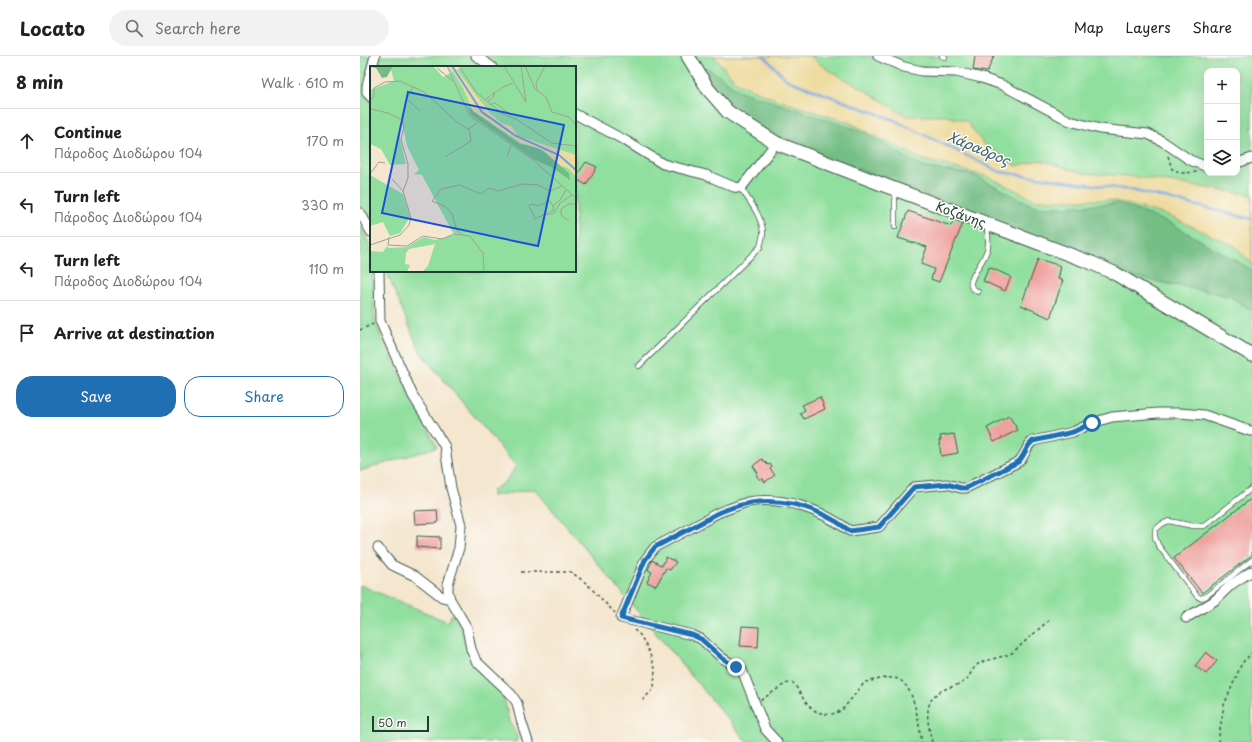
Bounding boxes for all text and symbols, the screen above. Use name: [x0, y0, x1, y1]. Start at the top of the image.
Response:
search box: [109, 10, 389, 46]
text: Locato: [20, 14, 85, 42]
text: Search here: [155, 16, 241, 39]
icon: search: [123, 17, 145, 39]
text: Map: [1074, 17, 1104, 38]
text: Layers: [1126, 17, 1171, 38]
text: Share: [1193, 17, 1232, 38]
inset map: [370, 66, 576, 272]
map controls: [1204, 68, 1240, 176]
button: +: [1204, 68, 1240, 104]
text: 8 min: [16, 69, 64, 95]
text: Walk · 610 m: [261, 73, 344, 92]
button: −: [1204, 104, 1240, 140]
text: Continue: [54, 120, 122, 143]
water label: Χάραδρος: [945, 125, 1015, 171]
icon: ahead: [16, 130, 38, 152]
text: 170 m: [306, 131, 344, 150]
button: layers: [1204, 140, 1240, 176]
text: Πάροδος Διοδώρου 104: [54, 143, 203, 162]
text: Turn left: [54, 184, 120, 207]
icon: left: [16, 194, 38, 216]
text: 330 m: [301, 195, 344, 214]
street label: Κοζάνης: [933, 196, 989, 232]
text: Πάροδος Διοδώρου 104: [54, 207, 203, 226]
text: Turn left: [54, 248, 120, 271]
icon: left: [16, 258, 38, 280]
text: 110 m: [309, 259, 344, 278]
text: Πάροδος Διοδώρου 104: [54, 271, 203, 290]
text: Arrive at destination: [54, 321, 215, 344]
icon: arrive: [16, 322, 38, 344]
button: Save: [16, 376, 176, 417]
button: Share: [184, 376, 344, 417]
route start: [1083, 414, 1101, 432]
route end: [727, 658, 745, 676]
scale bar: [372, 714, 429, 733]
text: 50 m: [378, 714, 407, 731]

